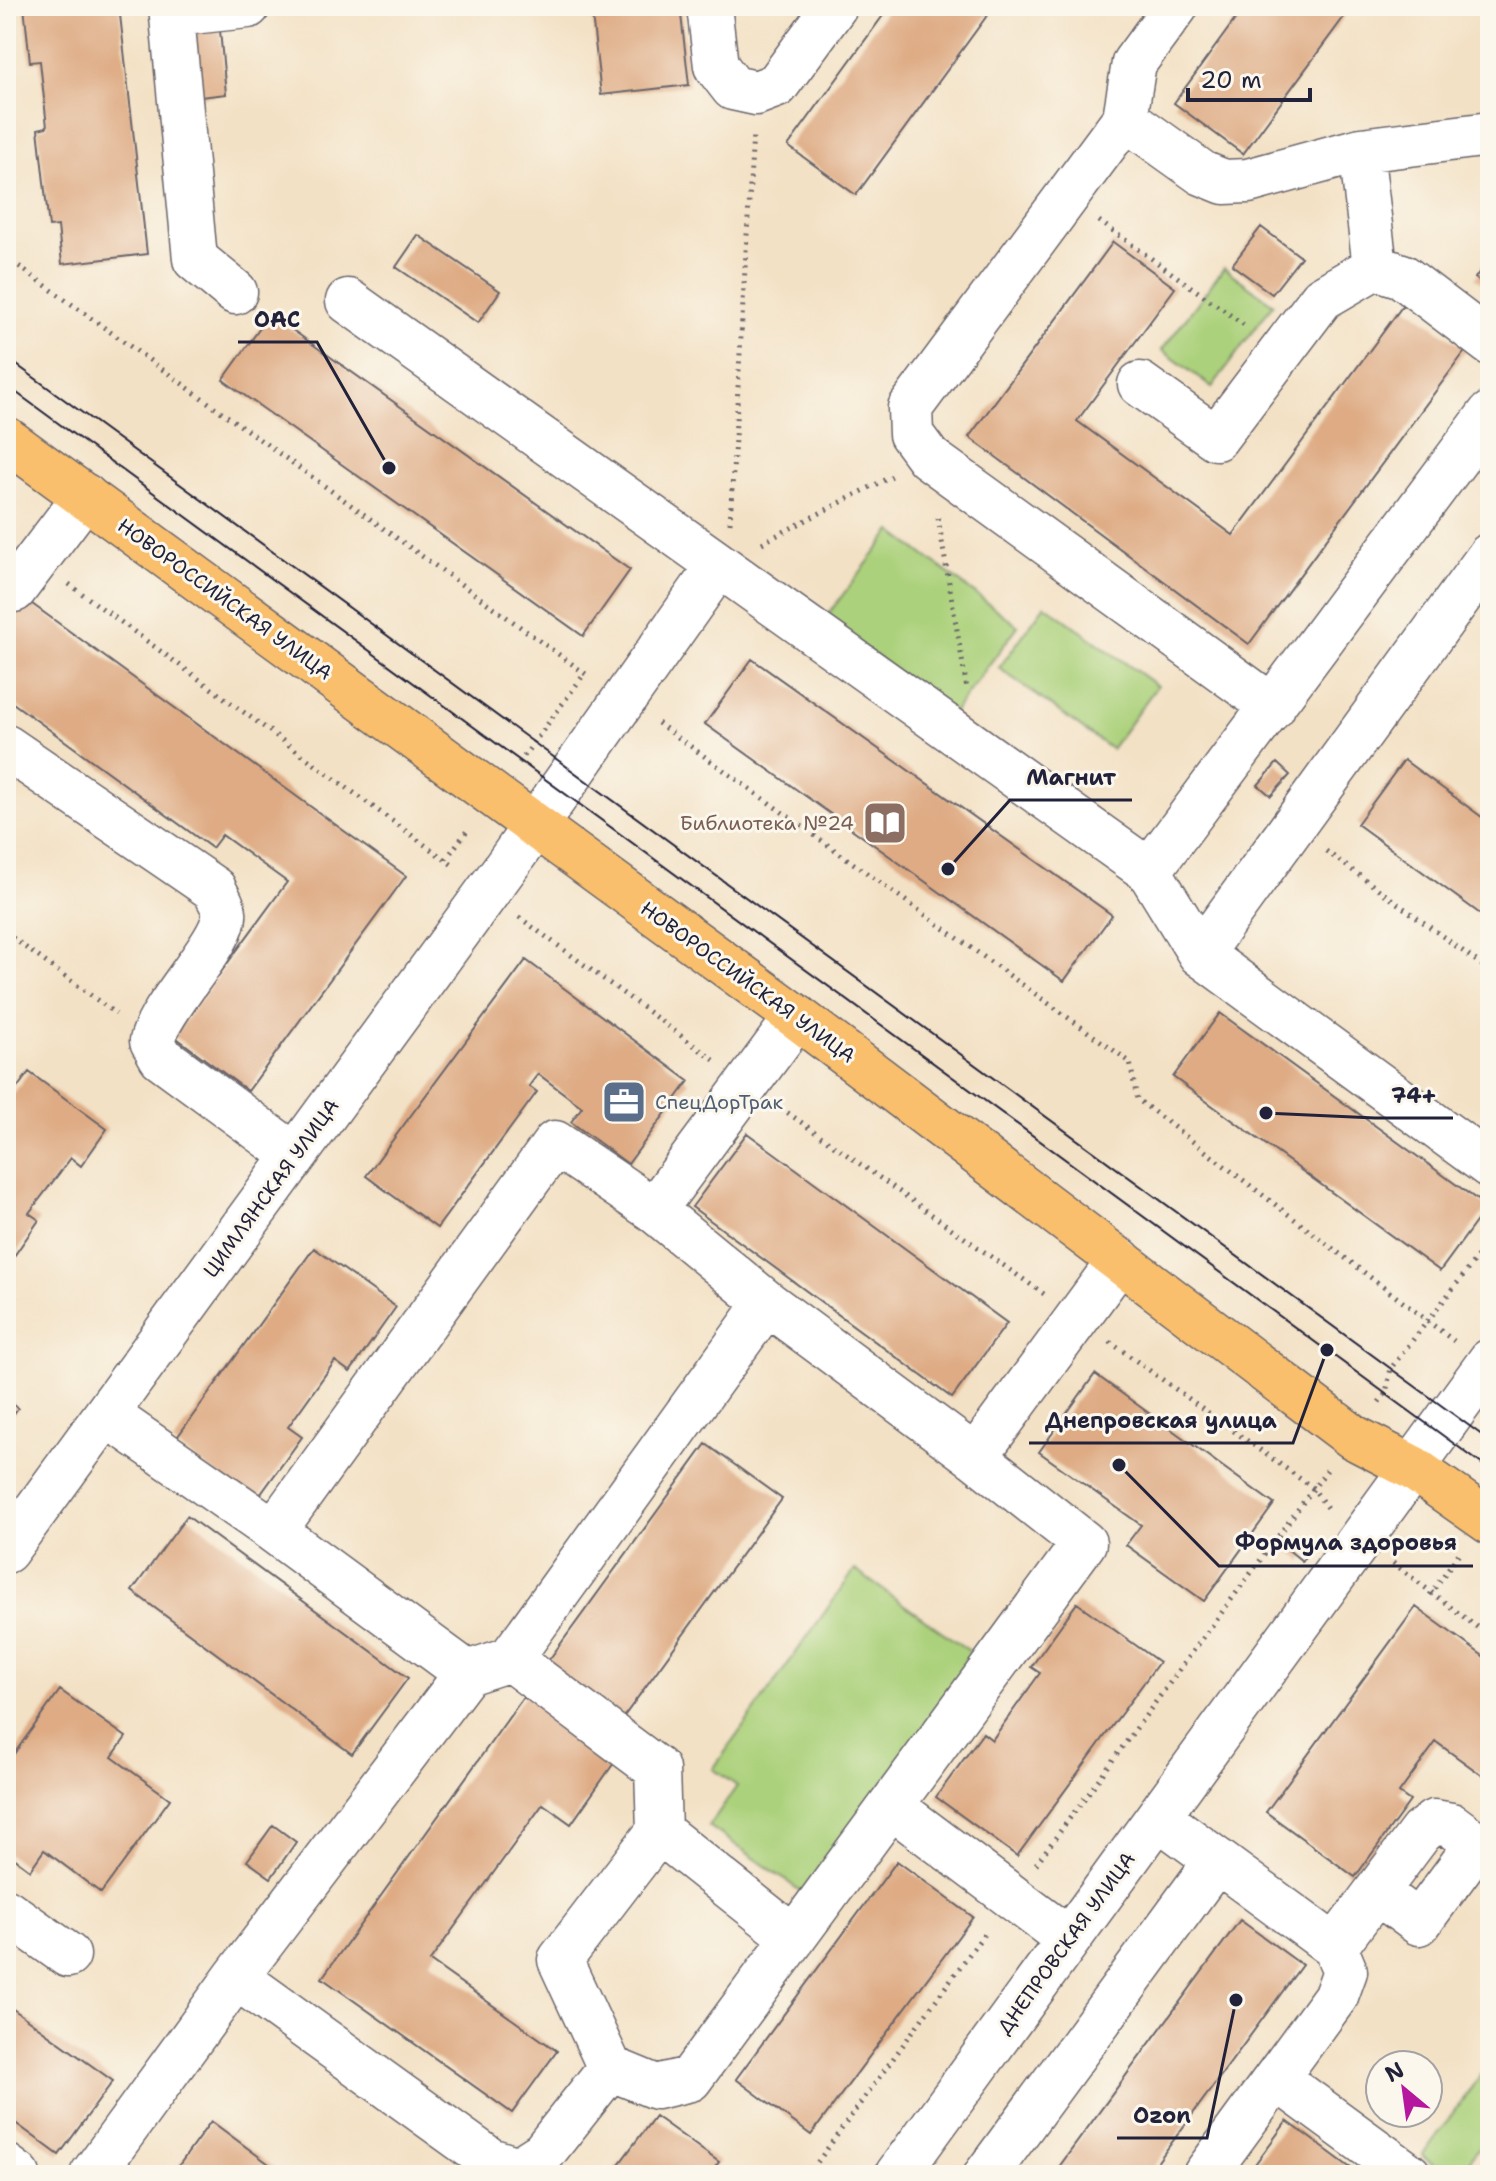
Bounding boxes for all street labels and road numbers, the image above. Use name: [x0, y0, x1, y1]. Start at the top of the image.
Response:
street label: НОВОРОССИЙСКАЯ УЛИЦА: [112, 512, 338, 686]
street label: НОВОРОССИЙСКАЯ УЛИЦА: [635, 895, 861, 1069]
street label: ЦИМЛЯНСКАЯ УЛИЦА: [197, 1094, 345, 1282]
street label: ДНЕПРОВСКАЯ УЛИЦА: [991, 1847, 1141, 2039]

